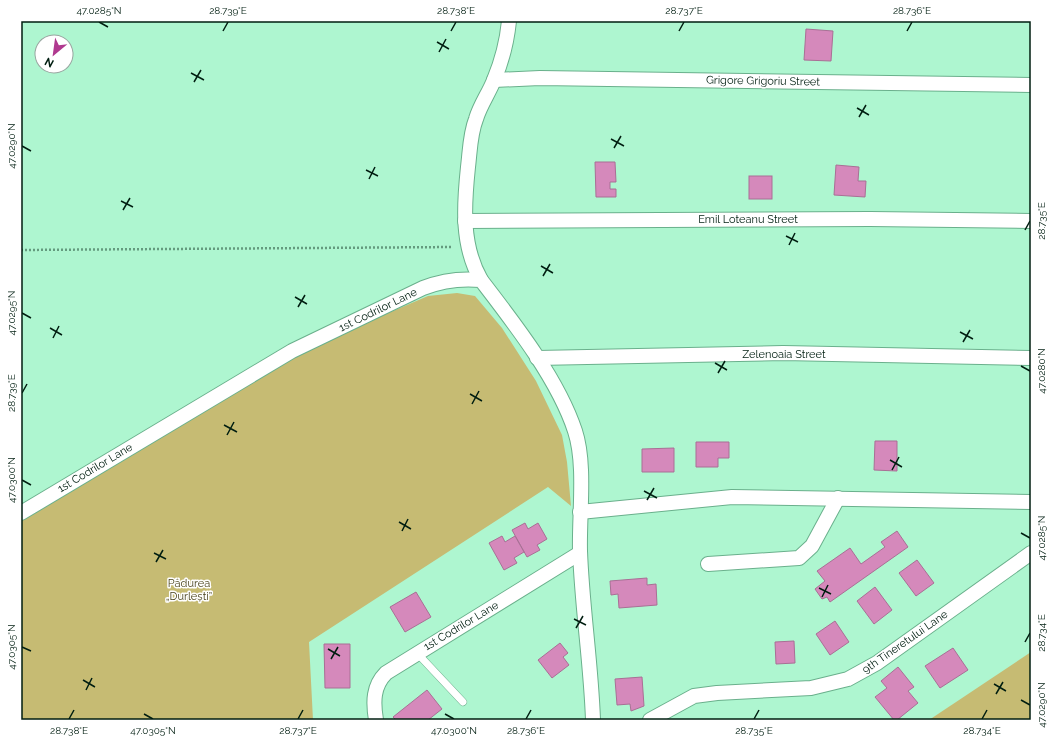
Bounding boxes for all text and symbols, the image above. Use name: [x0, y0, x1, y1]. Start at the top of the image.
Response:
text: 47.0285°N: [76, 5, 122, 16]
text: 28.739°E: [209, 5, 247, 16]
text: 28.738°E: [437, 5, 475, 16]
text: 28.737°E: [665, 5, 703, 16]
text: 28.736°E: [893, 5, 931, 16]
north arrow: [34, 34, 74, 74]
text: N: [43, 55, 56, 70]
street label: Grigore Grigoriu Street: [706, 74, 820, 88]
text: 47.0290°N: [6, 123, 17, 169]
text: 28.735°E: [1036, 202, 1047, 240]
street label: Emil Loteanu Street: [698, 213, 798, 226]
street label: 1st Codrilor Lane: [337, 285, 419, 334]
text: 47.0295°N: [6, 290, 17, 336]
street label: Zelenoaia Street: [742, 348, 826, 361]
text: 47.0280°N: [1036, 348, 1047, 394]
text: 28.739°E: [6, 374, 17, 412]
street label: 1st Codrilor Lane: [55, 440, 135, 495]
text: 47.0300°N: [6, 457, 17, 503]
text: 47.0285°N: [1036, 515, 1047, 561]
park label: Pădurea „Durlești”: [166, 577, 212, 603]
street label: 1st Codrilor Lane: [421, 598, 501, 653]
street label: 9th Tineretului Lane: [860, 607, 951, 676]
text: 28.734°E: [1036, 614, 1047, 652]
text: 47.0305°N: [6, 624, 17, 670]
text: 47.0290°N: [1036, 682, 1047, 728]
text: 28.738°E: [50, 725, 88, 736]
text: 47.0305°N: [130, 725, 176, 736]
text: 28.737°E: [279, 725, 317, 736]
text: 47.0300°N: [431, 725, 477, 736]
text: 28.736°E: [507, 725, 545, 736]
text: 28.735°E: [735, 725, 773, 736]
text: 28.734°E: [963, 725, 1001, 736]

